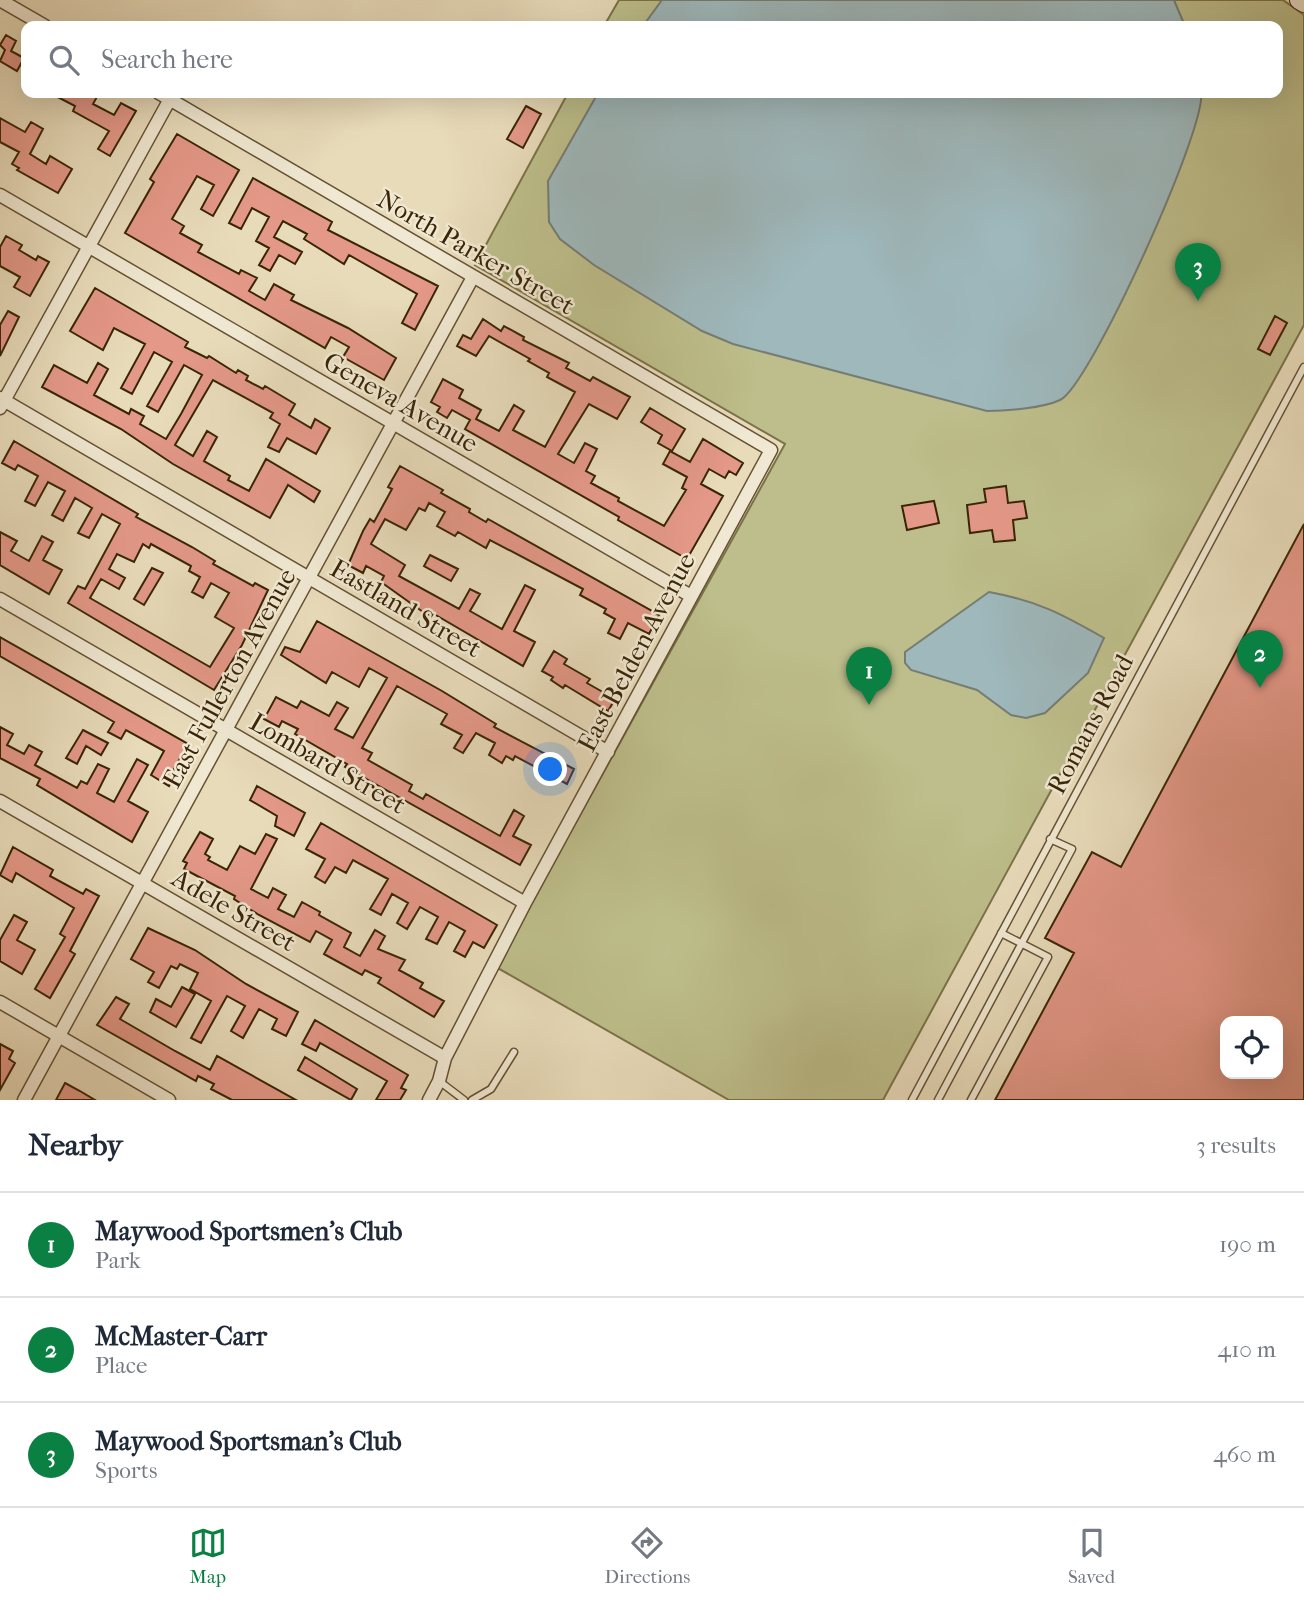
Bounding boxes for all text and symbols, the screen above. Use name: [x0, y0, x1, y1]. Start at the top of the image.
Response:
search box: [21, 21, 1283, 98]
icon: search: [45, 41, 83, 79]
text: Search here: [101, 44, 233, 75]
street label: North Parker Street: [372, 183, 580, 322]
pin: 3: [1175, 243, 1221, 301]
street label: Geneva Avenue: [318, 346, 484, 459]
street label: East Belden Avenue: [571, 547, 702, 757]
street label: Eastland Street: [325, 553, 487, 665]
street label: East Fullerton Avenue: [156, 563, 303, 793]
pin: 2: [1237, 630, 1283, 688]
pin: 1: [846, 647, 892, 705]
street label: Romans Road: [1041, 649, 1141, 799]
street label: Lombard Street: [244, 706, 412, 821]
your location: [533, 752, 567, 786]
street label: Adele Street: [165, 862, 302, 959]
map controls: [1220, 1016, 1283, 1079]
button: locate: [1220, 1016, 1283, 1079]
text: Nearby: [28, 1128, 123, 1163]
text: 3 results: [1196, 1132, 1276, 1159]
text: Maywood Sportsmen's Club: [95, 1216, 402, 1247]
text: 1: [47, 1231, 55, 1258]
text: 190 m: [1219, 1231, 1276, 1258]
text: Park: [95, 1247, 141, 1274]
text: McMaster-Carr: [95, 1321, 267, 1352]
text: 2: [45, 1336, 57, 1363]
text: 410 m: [1218, 1336, 1276, 1363]
text: Place: [95, 1352, 147, 1379]
text: Maywood Sportsman's Club: [95, 1426, 402, 1457]
text: 3: [46, 1441, 56, 1468]
text: 460 m: [1213, 1441, 1276, 1468]
text: Sports: [95, 1457, 157, 1484]
tab: Map: [189, 1524, 227, 1588]
tab: Directions: [605, 1524, 690, 1588]
tab: Saved: [1068, 1524, 1115, 1588]

